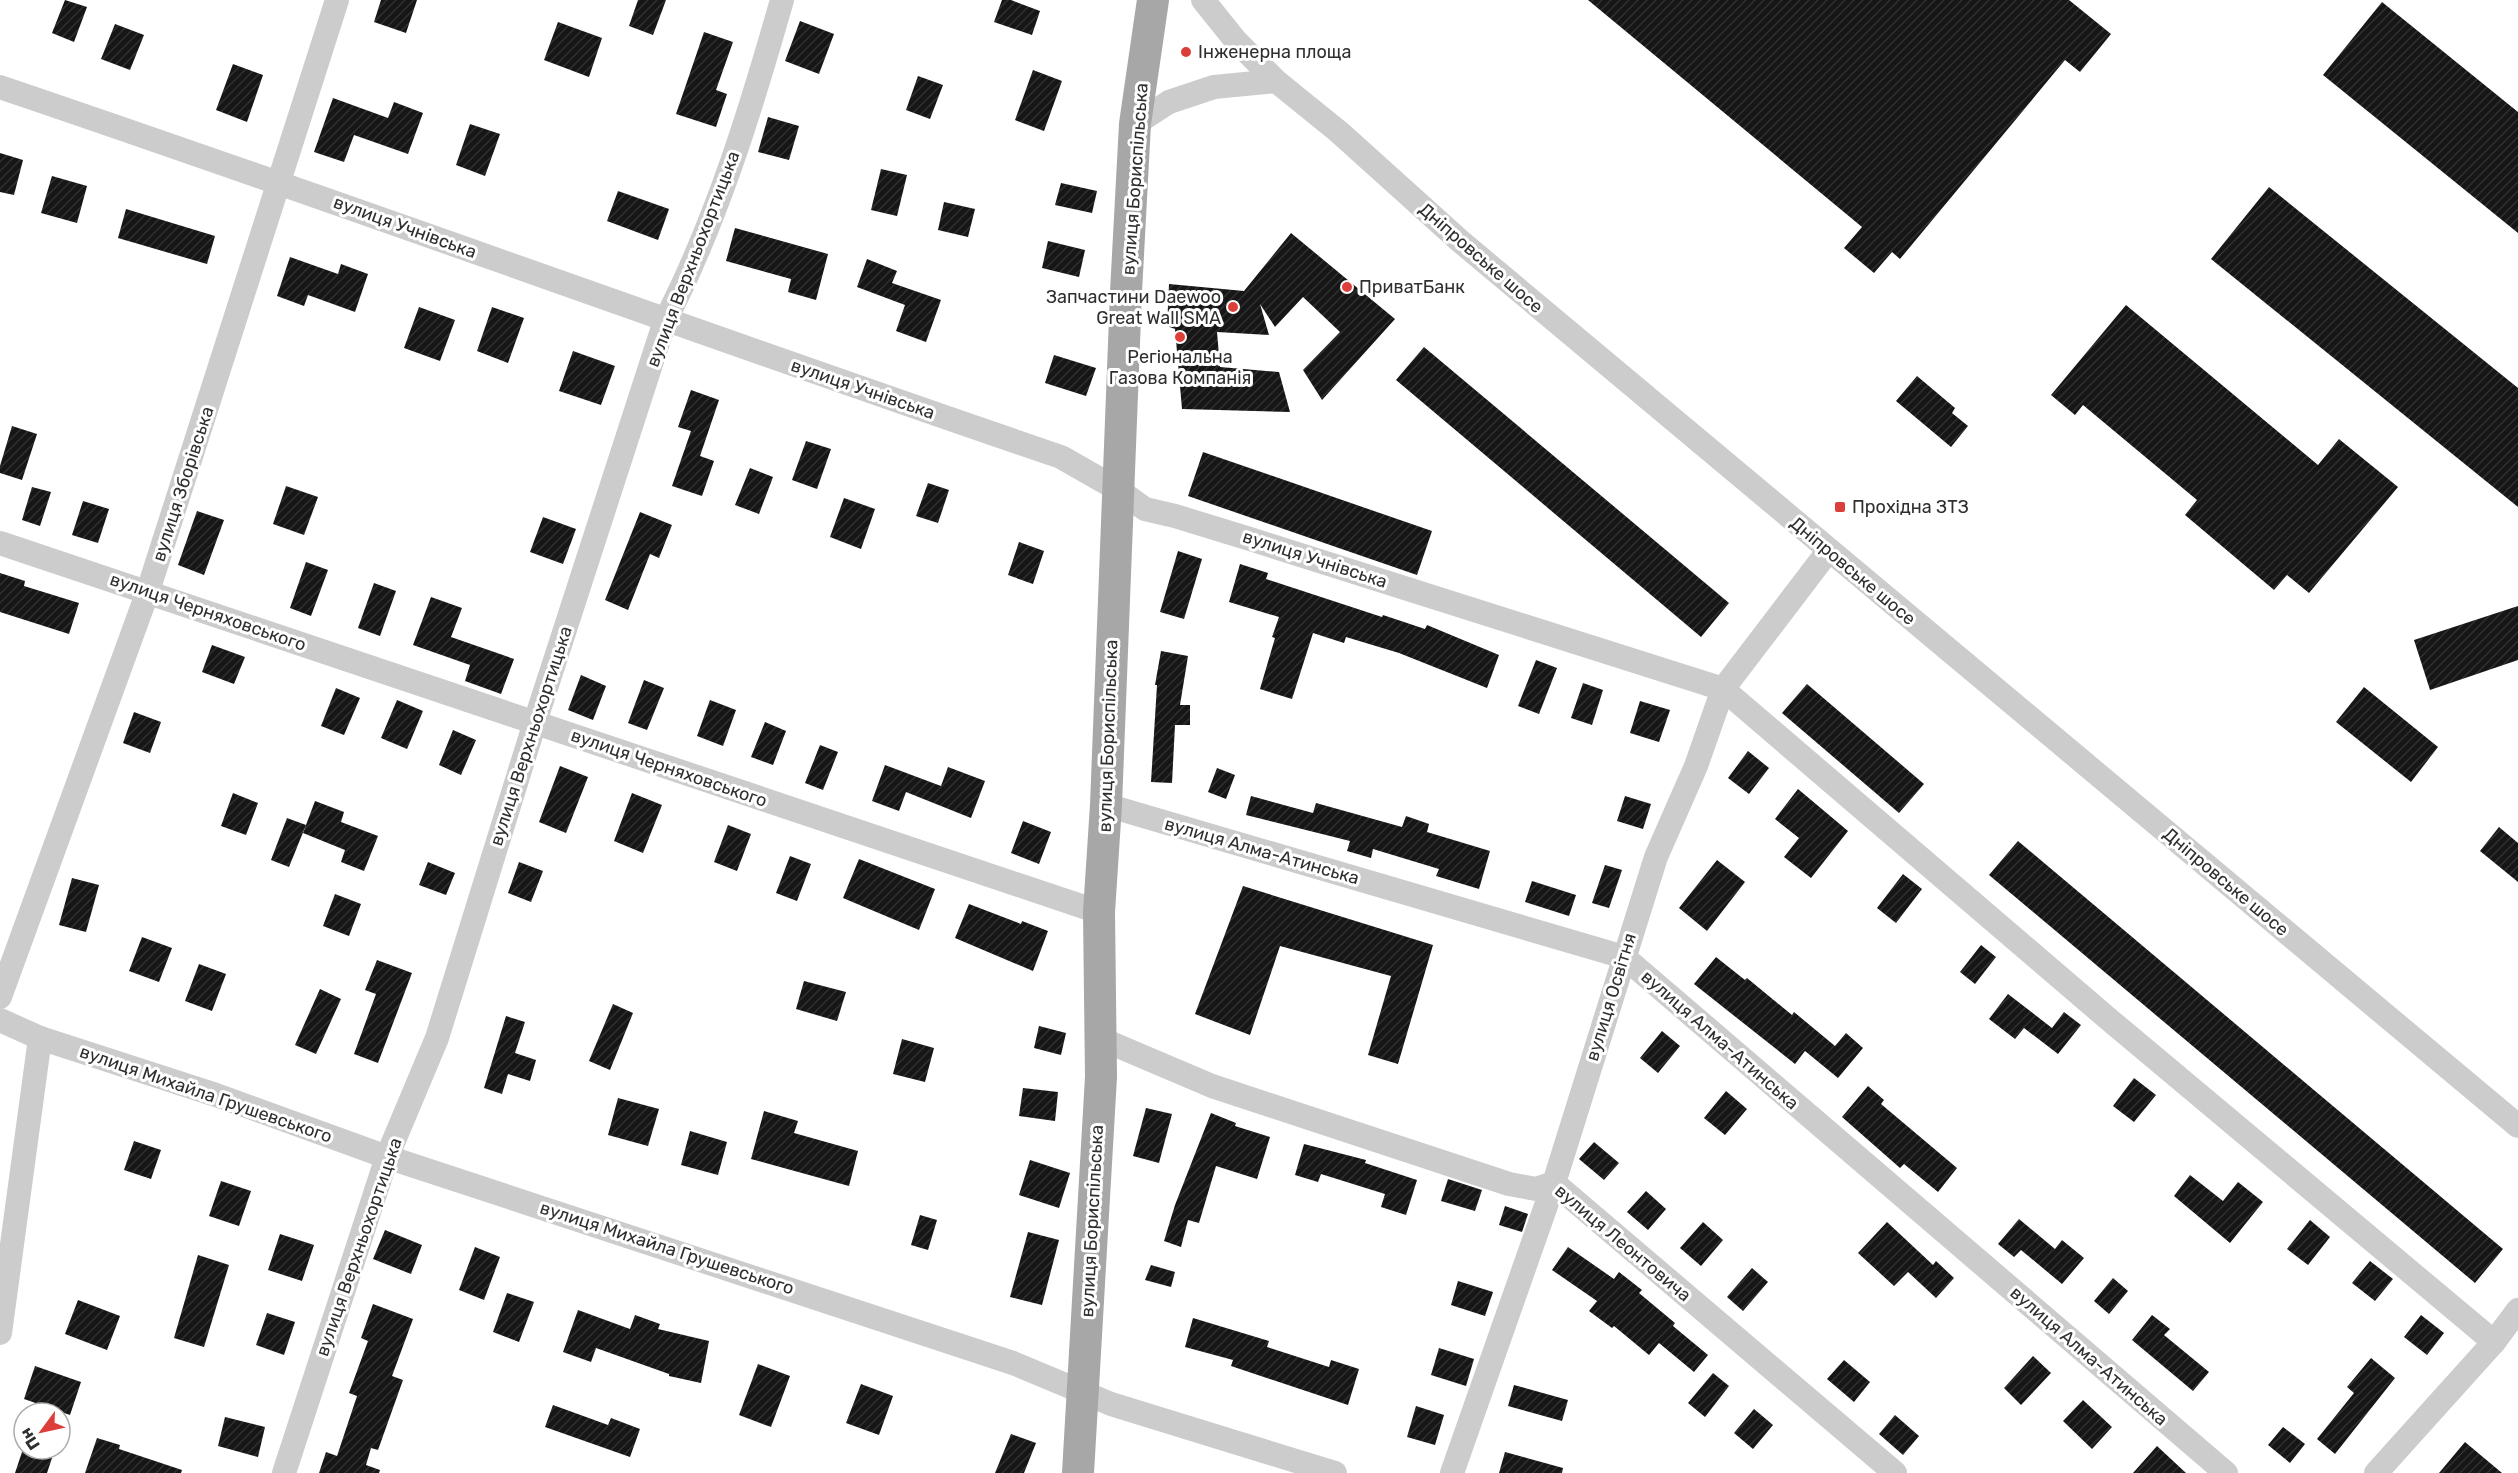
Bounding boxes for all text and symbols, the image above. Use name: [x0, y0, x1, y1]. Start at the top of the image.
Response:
place label: Інженерна площа: [1198, 41, 1351, 63]
marker: Інженерна площа: [1179, 45, 1193, 59]
street label: вулиця Бориспільська: [1117, 82, 1153, 276]
street label: вулиця Верхньохортицька: [642, 148, 744, 370]
street label: вулиця Учнівська: [330, 191, 480, 263]
street label: Дніпровське шосе: [1415, 198, 1547, 318]
place label: ПриватБанк: [1359, 276, 1465, 298]
marker: ПриватБанк: [1340, 280, 1354, 294]
place label: Запчастини Daewoo Great Wall SMA: [1046, 286, 1221, 329]
marker: Запчастини Daewoo Great Wall SMA: [1226, 300, 1240, 314]
marker: Регіональна Газова Компанія: [1173, 330, 1187, 344]
place label: Регіональна Газова Компанія: [1109, 346, 1251, 389]
street label: вулиця Учнівська: [788, 354, 938, 424]
street label: вулиця Зборівська: [148, 404, 218, 564]
place label: Прохідна ЗТЗ: [1852, 496, 1969, 518]
marker: Прохідна ЗТЗ: [1833, 500, 1847, 514]
street label: Дніпровське шосе: [1786, 512, 1920, 630]
street label: вулиця Учнівська: [1240, 525, 1390, 593]
street label: вулиця Черняховського: [107, 568, 309, 656]
street label: вулиця Верхньохортицька: [485, 623, 577, 849]
street label: вулиця Бориспільська: [1094, 639, 1122, 833]
street label: вулиця Черняховського: [568, 724, 770, 812]
street label: вулиця Алма-Атинська: [1162, 813, 1362, 889]
street label: Дніпровське шосе: [2159, 823, 2293, 941]
street label: вулиця Освітня: [1581, 930, 1641, 1064]
street label: вулиця Алма-Атинська: [1637, 966, 1803, 1114]
street label: вулиця Михайла Грушевського: [77, 1040, 335, 1148]
street label: вулиця Бориспільська: [1076, 1124, 1108, 1318]
street label: вулиця Верхньохортицька: [311, 1135, 407, 1359]
street label: вулиця Леонтовича: [1551, 1180, 1695, 1306]
street label: вулиця Михайла Грушевського: [537, 1196, 797, 1300]
street label: вулиця Алма-Атинська: [2006, 1282, 2172, 1430]
north arrow: [12, 1401, 72, 1461]
text: Пн: [16, 1424, 44, 1453]

